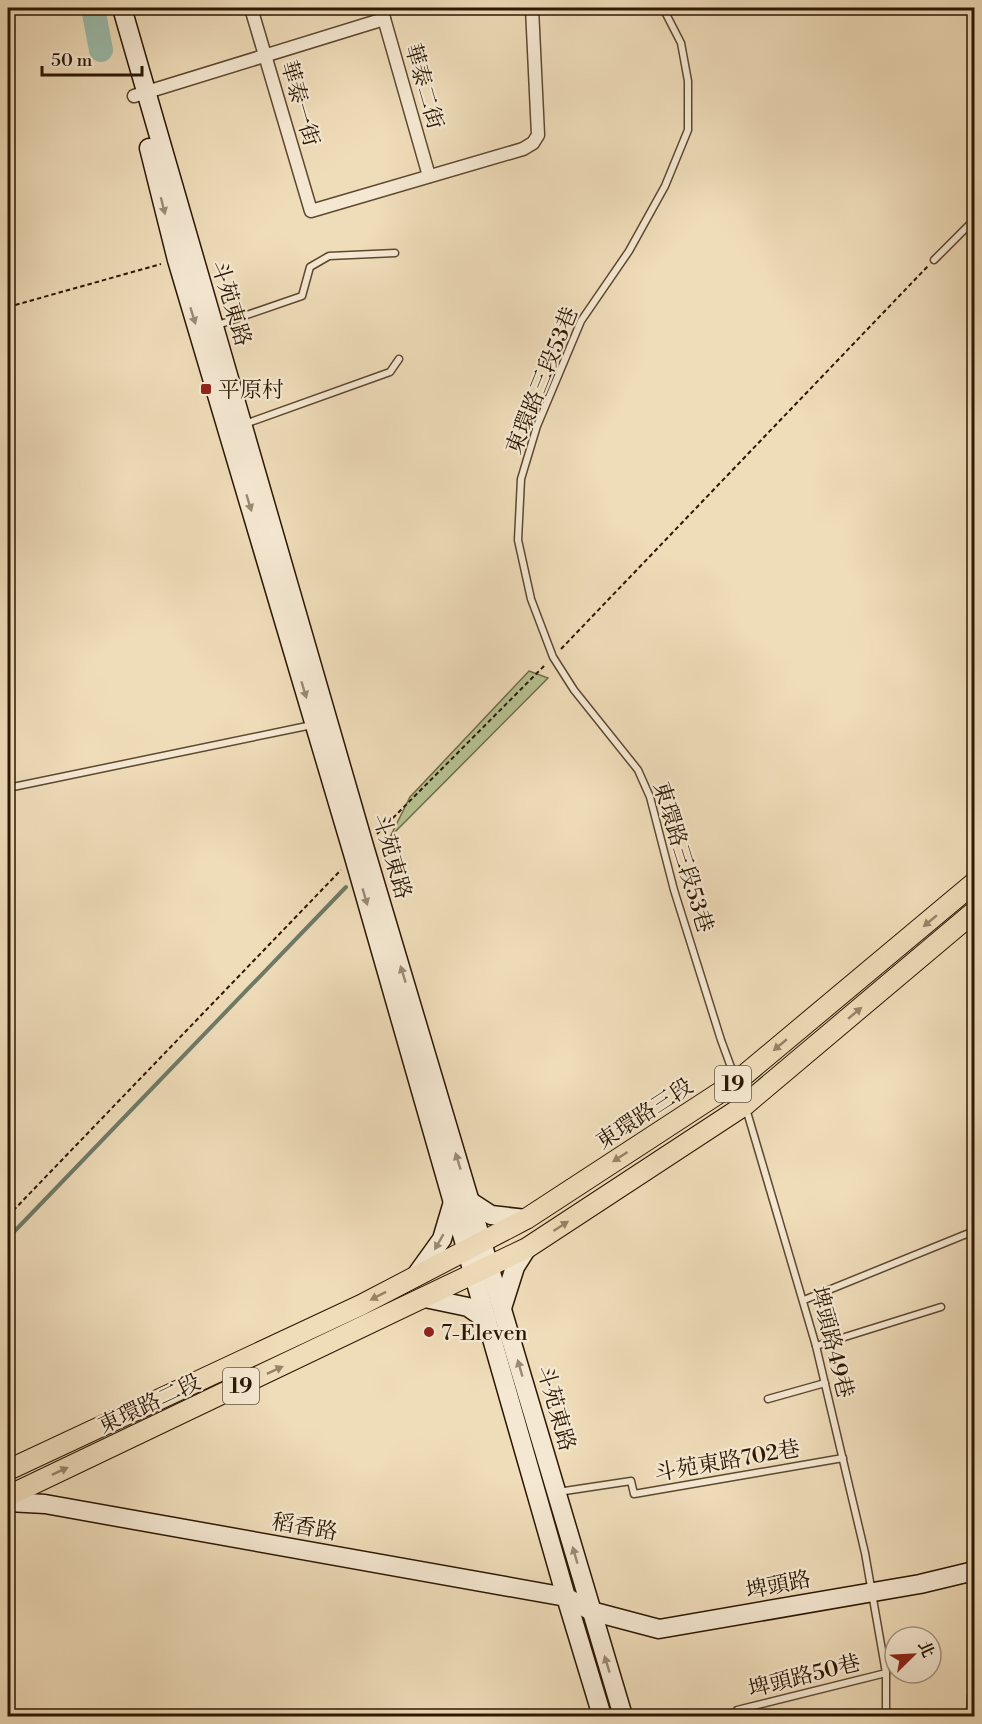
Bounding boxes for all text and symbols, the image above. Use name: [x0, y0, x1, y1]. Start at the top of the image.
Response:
scale bar: [42, 39, 142, 77]
street label: 華泰二街: [398, 40, 449, 132]
text: 50 m: [51, 49, 93, 72]
street label: 華泰一街: [274, 57, 325, 149]
one-way arrow: [159, 196, 169, 215]
street label: 斗苑東路: [205, 257, 256, 349]
street label: 東環路三段53巷: [501, 303, 584, 458]
one-way arrow: [189, 307, 198, 325]
place label: 平原村: [218, 377, 284, 404]
marker: 平原村: [199, 382, 213, 396]
one-way arrow: [245, 494, 254, 512]
one-way arrow: [300, 681, 309, 699]
street label: 東環路三段53巷: [647, 779, 718, 936]
street label: 斗苑東路: [366, 810, 417, 902]
one-way arrow: [361, 888, 370, 906]
one-way arrow: [922, 914, 937, 926]
one-way arrow: [398, 965, 407, 983]
one-way arrow: [847, 1007, 862, 1020]
one-way arrow: [772, 1039, 787, 1051]
road number: 19: [715, 1066, 751, 1102]
street label: 東環路三段: [591, 1073, 698, 1156]
one-way arrow: [612, 1151, 628, 1162]
one-way arrow: [453, 1152, 462, 1170]
one-way arrow: [553, 1220, 570, 1231]
one-way arrow: [433, 1234, 444, 1250]
street label: 埤頭路49巷: [805, 1284, 858, 1401]
one-way arrow: [369, 1292, 386, 1301]
place label: 7-Eleven: [441, 1320, 528, 1347]
marker: 7-Eleven: [422, 1325, 436, 1339]
one-way arrow: [515, 1359, 524, 1377]
street label: 斗苑東路: [530, 1362, 581, 1454]
one-way arrow: [266, 1365, 283, 1374]
road number: 19: [223, 1368, 259, 1404]
street label: 東環路二段: [94, 1369, 205, 1440]
street label: 斗苑東路702巷: [652, 1435, 802, 1488]
one-way arrow: [52, 1466, 70, 1476]
street label: 稻香路: [270, 1508, 340, 1547]
one-way arrow: [570, 1546, 579, 1564]
street label: 埤頭路: [743, 1566, 813, 1605]
north arrow: [883, 1625, 943, 1685]
text: 北: [913, 1638, 938, 1661]
street label: 埤頭路50巷: [745, 1649, 863, 1703]
one-way arrow: [602, 1655, 611, 1673]

